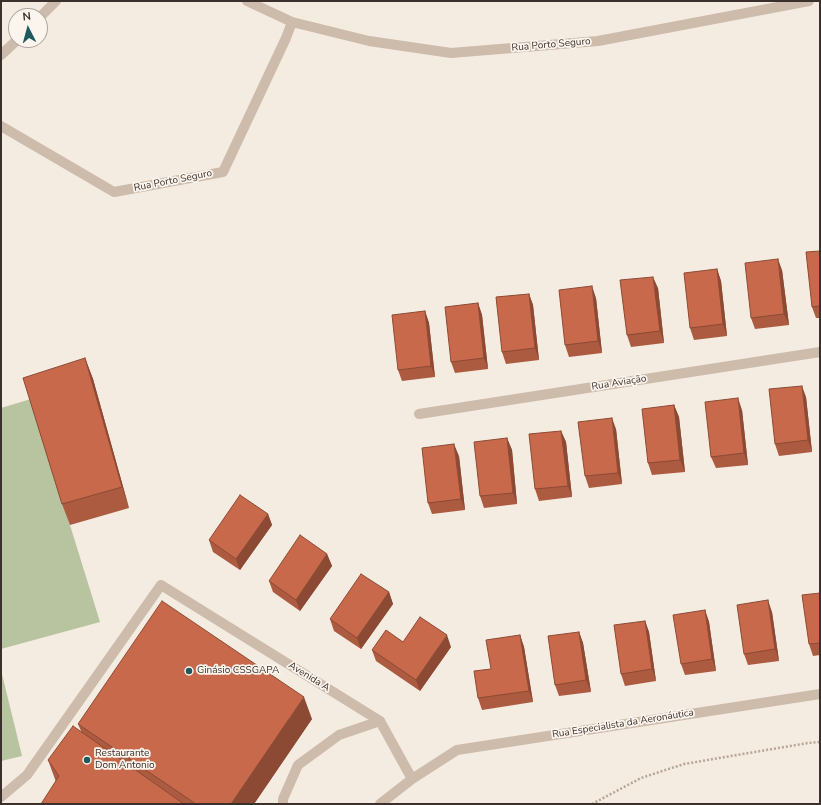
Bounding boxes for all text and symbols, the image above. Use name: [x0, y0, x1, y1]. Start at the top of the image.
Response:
north arrow: [8, 8, 48, 48]
text: N: [22, 9, 32, 24]
street label: Rua Porto Seguro: [511, 36, 591, 54]
street label: Rua Porto Seguro: [133, 168, 213, 194]
street label: Rua Aviação: [591, 373, 647, 393]
street label: Avenida A: [286, 660, 332, 694]
place label: Ginásio CSSGAPA: [197, 665, 279, 677]
marker: Ginásio CSSGAPA: [184, 666, 194, 676]
street label: Rua Especialista da Aeronáutica: [551, 707, 695, 741]
place label: Restaurante Dom Antonio: [95, 748, 155, 772]
marker: Restaurante Dom Antonio: [82, 755, 92, 765]

